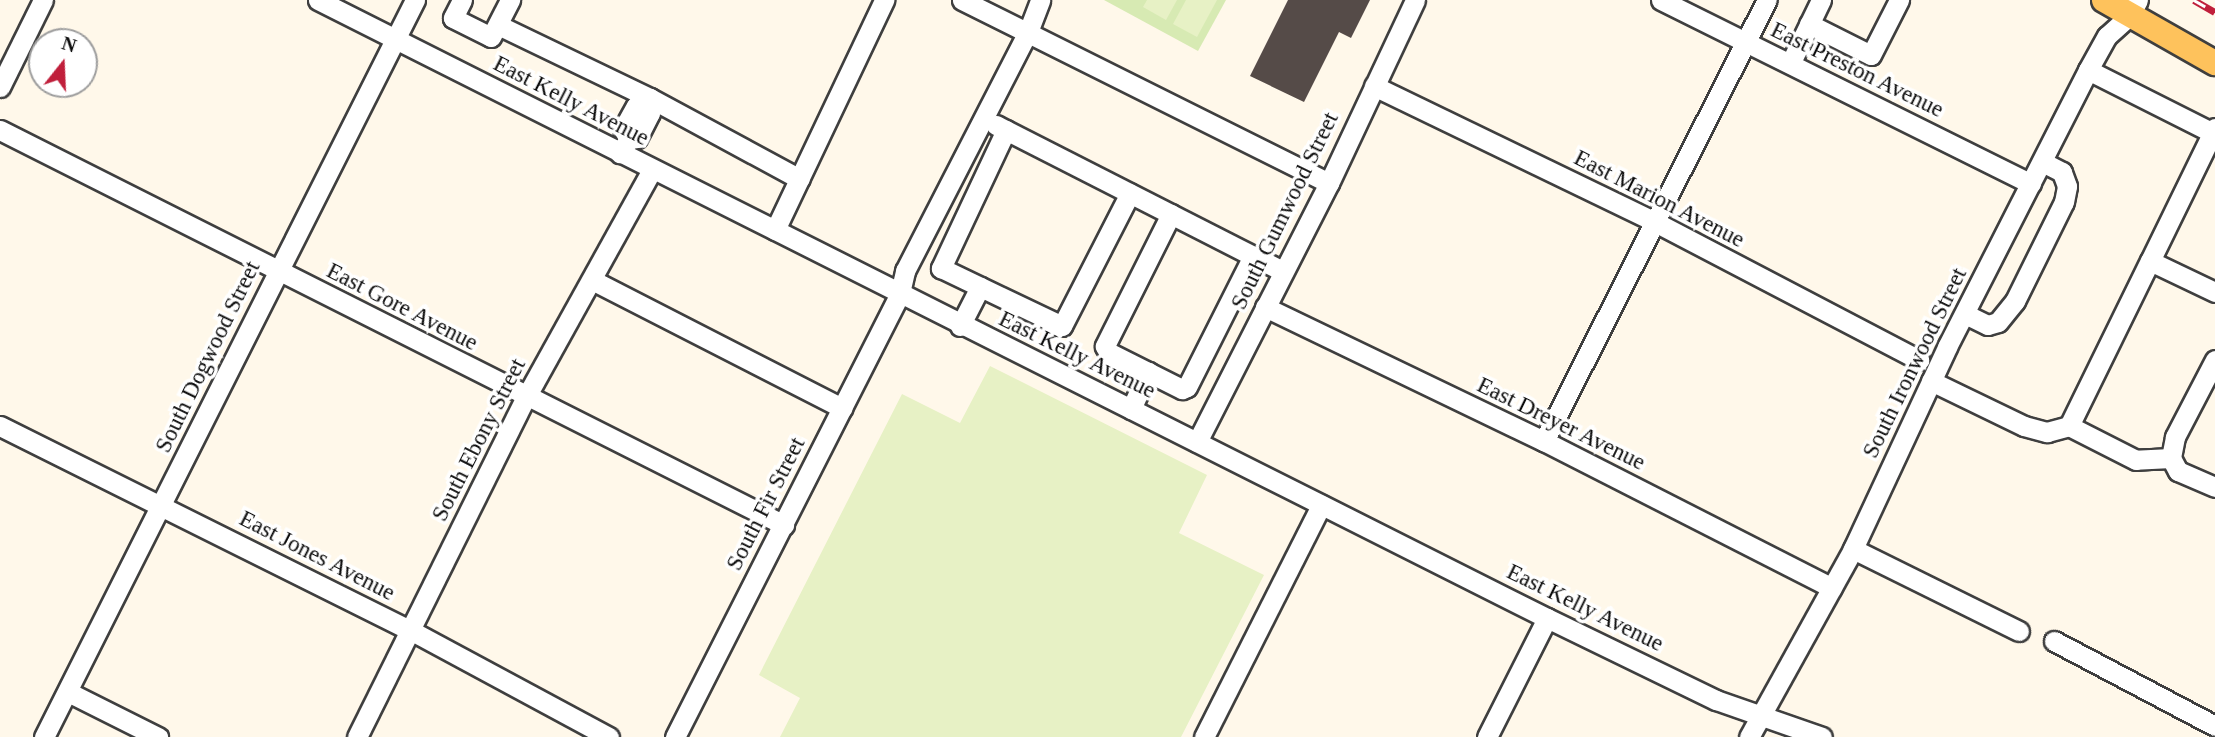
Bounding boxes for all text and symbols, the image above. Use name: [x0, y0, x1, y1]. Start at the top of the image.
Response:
street label: East Preston Avenue: [1766, 16, 1948, 124]
north arrow: [28, 28, 98, 98]
text: N: [59, 32, 79, 57]
street label: East Kelly Avenue: [488, 50, 654, 152]
street label: South Gumwood Street: [1225, 108, 1345, 314]
street label: East Marion Avenue: [1569, 144, 1749, 254]
street label: South Dogwood Street: [150, 257, 266, 457]
street label: East Gore Avenue: [321, 257, 483, 357]
street label: South Ironwood Street: [1857, 263, 1973, 463]
street label: East Kelly Avenue: [994, 305, 1160, 405]
street label: South Ebony Street: [426, 354, 532, 526]
street label: East Dreyer Avenue: [1472, 371, 1650, 477]
street label: South Fir Street: [721, 433, 811, 575]
street label: East Jones Avenue: [234, 505, 400, 607]
street label: East Kelly Avenue: [1502, 558, 1668, 658]

